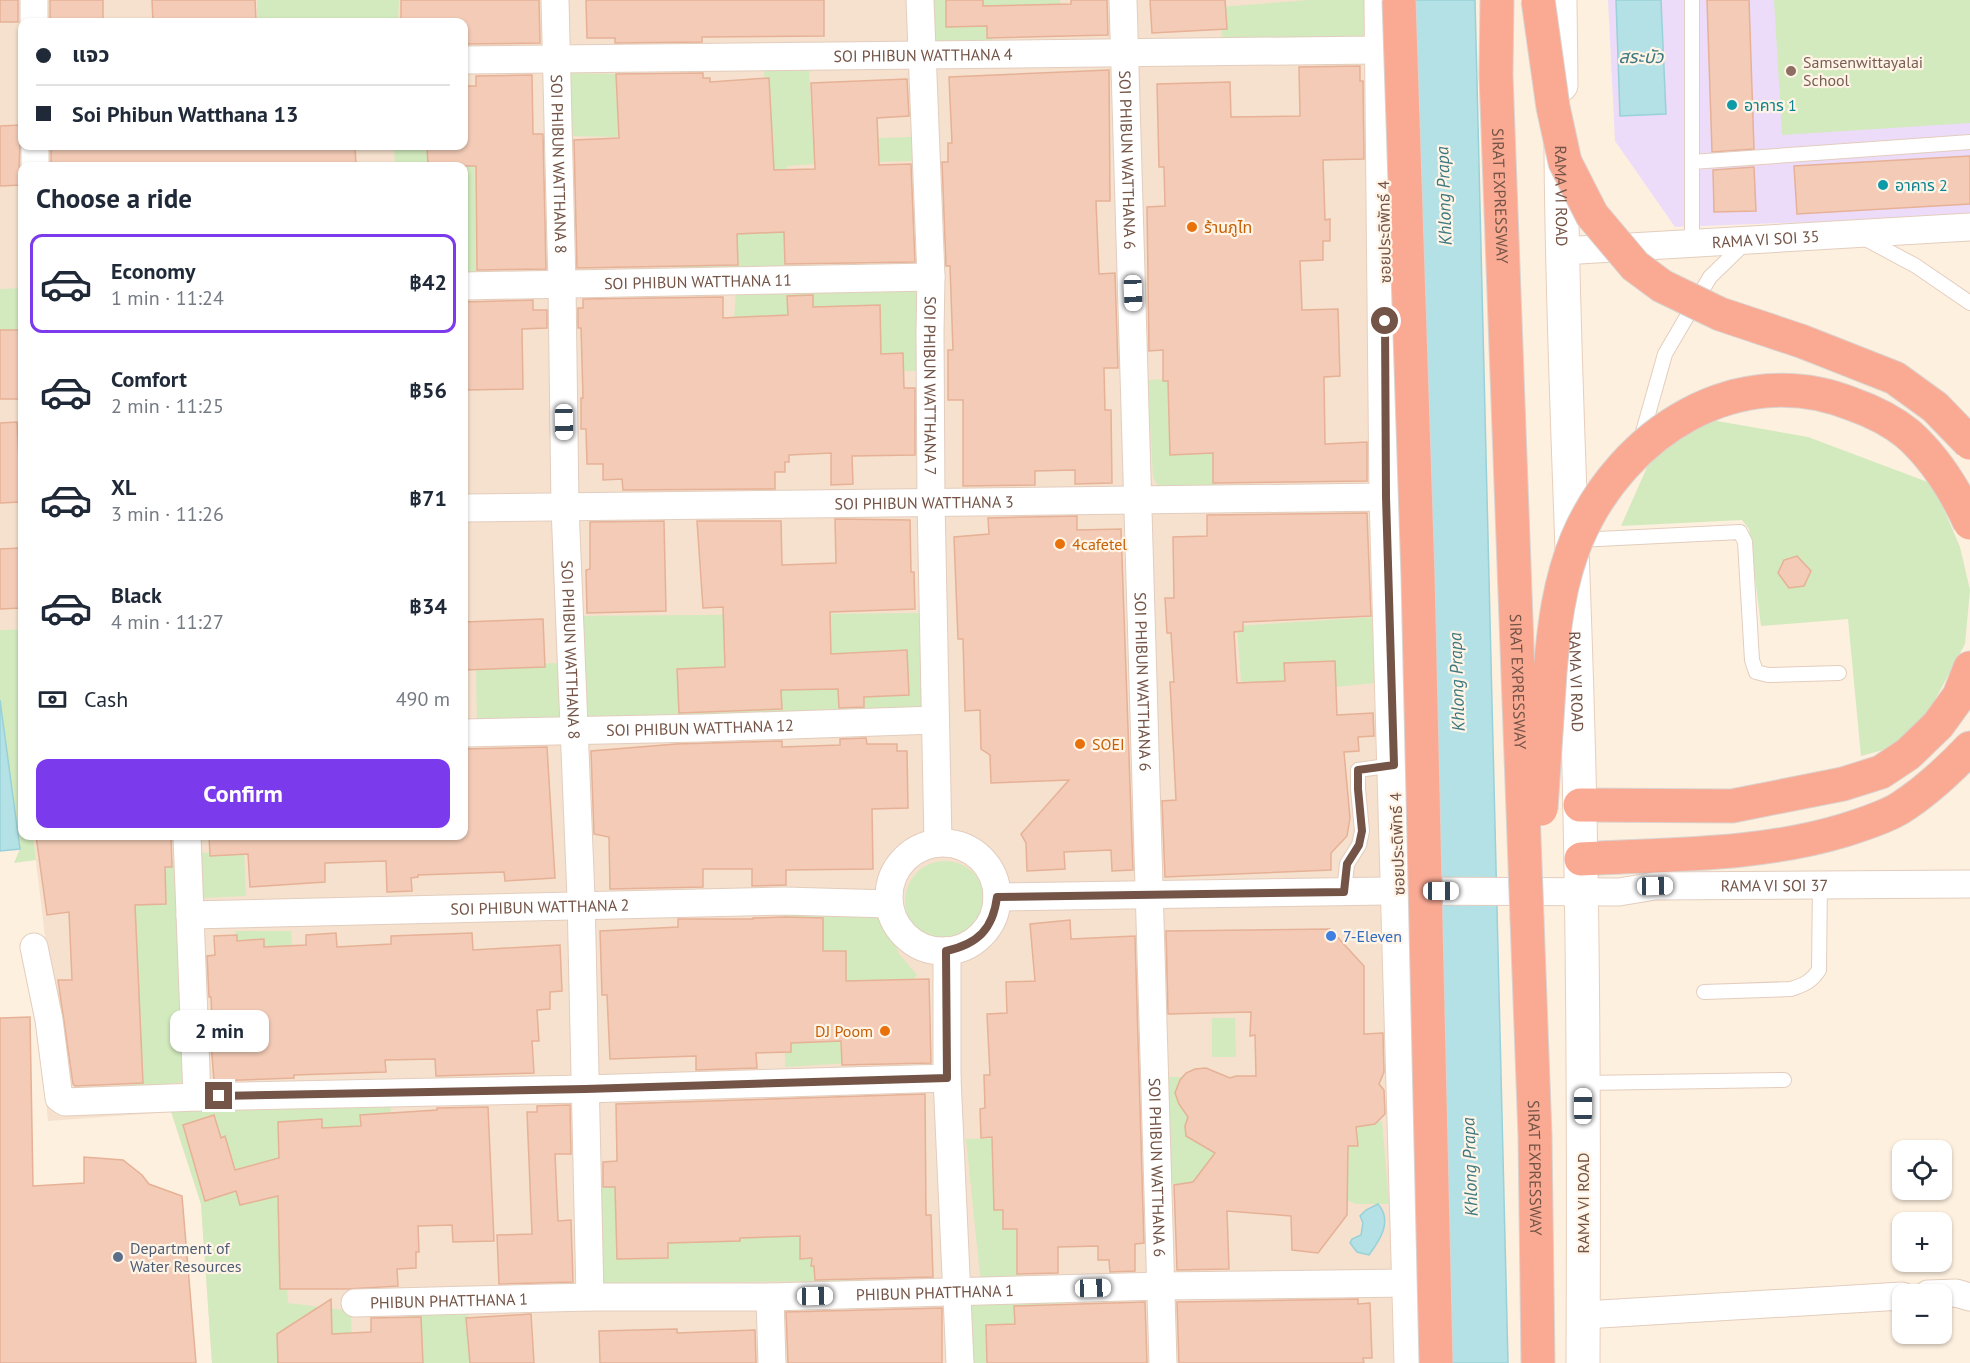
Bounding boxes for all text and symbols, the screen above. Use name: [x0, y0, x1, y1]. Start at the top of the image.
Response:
text: แจว: [72, 40, 110, 68]
street label: SOI PHIBUN WATTHANA 4: [833, 44, 1013, 66]
water label: สระบัว: [1619, 45, 1665, 68]
place label: Samsenwittayalai School: [1803, 52, 1923, 90]
marker: Samsenwittayalai School: [1784, 64, 1798, 78]
street label: SOI PHIBUN WATTHANA 6: [1115, 70, 1140, 250]
street label: SOI PHIBUN WATTHANA 8: [547, 74, 571, 254]
place label: อาคาร 1: [1744, 95, 1797, 115]
marker: อาคาร 1: [1725, 98, 1739, 112]
text: Soi Phibun Watthana 13: [72, 100, 298, 128]
street label: SIRAT EXPRESSWAY: [1488, 128, 1513, 264]
street label: RAMA VI ROAD: [1551, 145, 1572, 247]
water label: Khlong Prapa: [1430, 146, 1457, 246]
place label: อาคาร 2: [1895, 175, 1948, 195]
marker: อาคาร 2: [1876, 178, 1890, 192]
street label: ซอยประดิพัทธ์ 4: [1373, 180, 1395, 284]
text: Choose a ride: [36, 181, 192, 215]
place label: ร้านภูไท: [1204, 217, 1252, 237]
marker: ร้านภูไท: [1185, 220, 1199, 234]
street label: RAMA VI SOI 35: [1711, 226, 1820, 252]
icon: car: [39, 257, 93, 311]
text: Economy: [111, 257, 195, 285]
text: ฿42: [409, 268, 447, 296]
street label: SOI PHIBUN WATTHANA 11: [604, 270, 792, 293]
car: [1123, 275, 1143, 311]
text: 1 min · 11:24: [111, 285, 224, 311]
street label: SOI PHIBUN WATTHANA 7: [920, 296, 941, 475]
route start: [1371, 307, 1398, 334]
icon: car: [39, 365, 93, 419]
text: Comfort: [111, 365, 187, 393]
text: ฿56: [409, 376, 447, 404]
text: 2 min · 11:25: [111, 393, 224, 419]
car: [555, 404, 573, 440]
icon: car: [39, 473, 93, 527]
text: XL: [111, 473, 136, 501]
text: ฿71: [409, 484, 447, 512]
street label: SOI PHIBUN WATTHANA 3: [834, 491, 1014, 514]
text: 3 min · 11:26: [111, 501, 224, 527]
place label: 4cafetel: [1072, 534, 1127, 554]
marker: 4cafetel: [1053, 537, 1067, 551]
street label: SOI PHIBUN WATTHANA 8: [557, 560, 585, 740]
icon: car: [39, 581, 93, 635]
text: Black: [111, 581, 162, 609]
text: ฿34: [409, 592, 447, 620]
street label: SOI PHIBUN WATTHANA 6: [1130, 592, 1156, 772]
text: 4 min · 11:27: [111, 609, 224, 635]
street label: SIRAT EXPRESSWAY: [1506, 613, 1531, 750]
street label: RAMA VI ROAD: [1565, 631, 1588, 732]
water label: Khlong Prapa: [1443, 632, 1470, 732]
icon: cash: [36, 683, 69, 716]
text: Cash: [84, 685, 128, 713]
text: 490 m: [396, 686, 450, 712]
street label: SOI PHIBUN WATTHANA 12: [606, 715, 794, 740]
place label: SOEI: [1092, 734, 1125, 754]
marker: SOEI: [1073, 737, 1087, 751]
button: Confirm: [36, 759, 450, 828]
street label: ซอยประดิพัทธ์ 4: [1385, 792, 1409, 896]
street label: RAMA VI SOI 37: [1721, 875, 1828, 896]
car: [1637, 877, 1673, 895]
car: [1423, 882, 1459, 900]
street label: SOI PHIBUN WATTHANA 2: [450, 895, 630, 919]
place label: 7-Eleven: [1343, 926, 1402, 946]
marker: 7-Eleven: [1324, 929, 1338, 943]
callout: 2 min: [170, 1009, 268, 1051]
text: 2 min: [195, 1018, 244, 1044]
place label: DJ Poom: [815, 1021, 873, 1041]
marker: DJ Poom: [878, 1024, 892, 1038]
street label: SOI PHIBUN WATTHANA 6: [1145, 1078, 1170, 1257]
route end: [205, 1082, 232, 1109]
car: [1574, 1088, 1592, 1124]
street label: SIRAT EXPRESSWAY: [1524, 1100, 1546, 1236]
water label: Khlong Prapa: [1456, 1117, 1483, 1217]
map controls: [1892, 1140, 1952, 1344]
button: locate: [1892, 1140, 1952, 1200]
street label: RAMA VI ROAD: [1573, 1153, 1593, 1253]
button: +: [1892, 1212, 1952, 1272]
place label: Department of Water Resources: [130, 1238, 242, 1276]
marker: Department of Water Resources: [111, 1250, 125, 1264]
car: [1075, 1278, 1111, 1298]
street label: PHIBUN PHATTHANA 1: [856, 1280, 1014, 1305]
button: −: [1892, 1284, 1952, 1344]
car: [797, 1287, 833, 1305]
street label: PHIBUN PHATTHANA 1: [370, 1289, 528, 1313]

